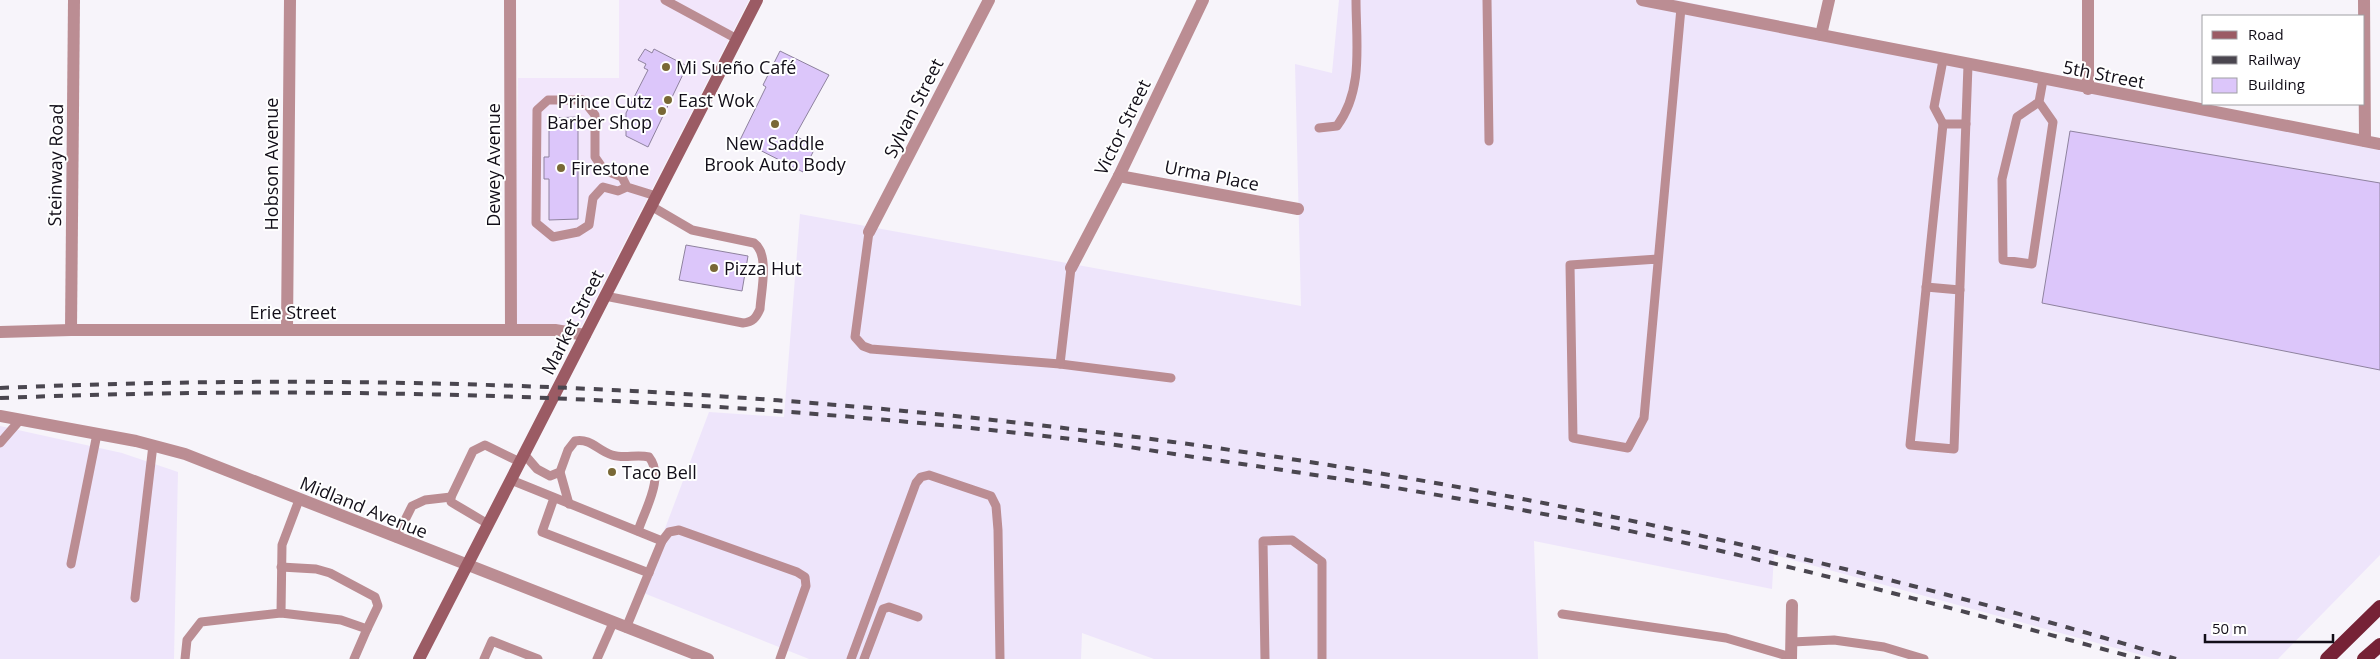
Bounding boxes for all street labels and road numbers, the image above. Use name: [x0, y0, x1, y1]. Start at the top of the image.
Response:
street label: Sylvan Street: [878, 54, 948, 162]
street label: 5th Street: [2061, 54, 2147, 94]
street label: Victor Street: [1089, 75, 1155, 179]
street label: Hobson Avenue: [259, 98, 283, 230]
street label: Dewey Avenue: [481, 103, 505, 227]
street label: Steinway Road: [42, 104, 68, 226]
street label: Urma Place: [1163, 154, 1261, 196]
street label: Market Street: [535, 266, 609, 378]
street label: Erie Street: [250, 300, 336, 324]
street label: Midland Avenue: [297, 470, 431, 544]

